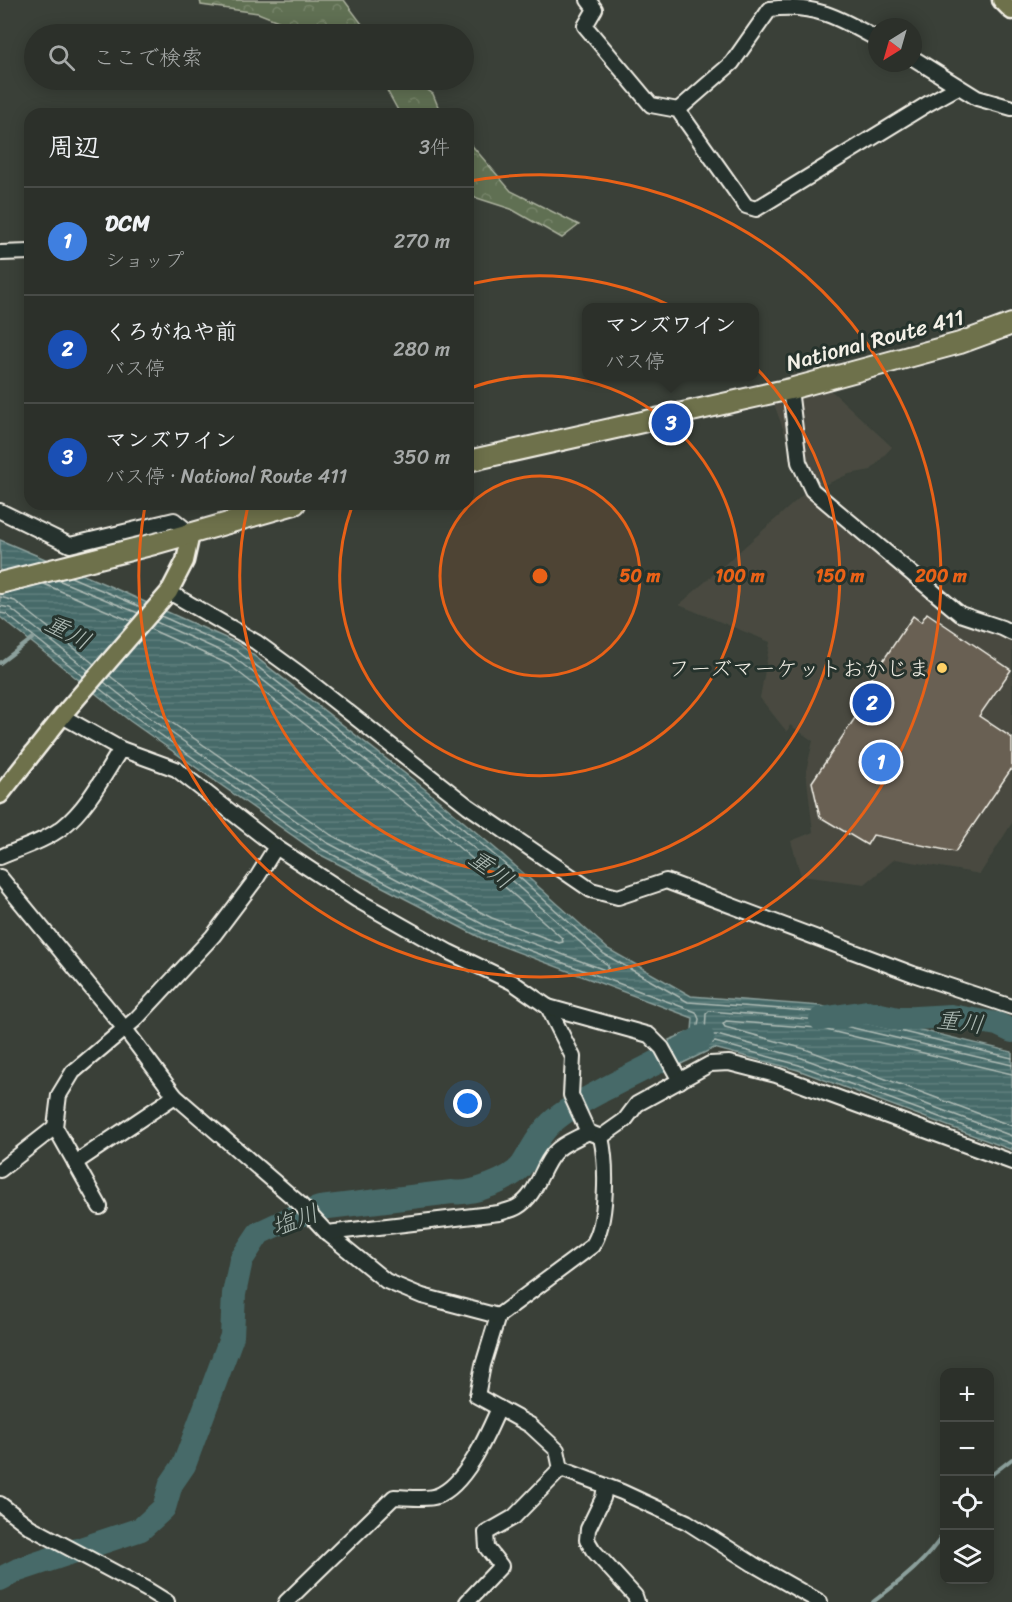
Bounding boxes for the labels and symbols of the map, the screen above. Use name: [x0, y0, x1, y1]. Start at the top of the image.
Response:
north arrow: [868, 18, 922, 72]
street label: National Route 411: [781, 297, 969, 383]
pin: 3: [652, 400, 690, 446]
text: 50 m: [620, 560, 661, 592]
text: 100 m: [716, 560, 765, 592]
text: 150 m: [816, 560, 864, 592]
text: 200 m: [914, 560, 967, 592]
centre of rings: [530, 566, 550, 586]
water label: 重川: [37, 602, 99, 662]
place label: フーズマーケットおかじま: [668, 649, 930, 688]
marker: フーズマーケットおかじま: [935, 661, 949, 675]
pin: 2: [852, 680, 892, 726]
pin: 1: [862, 740, 900, 784]
water label: 重川: [459, 838, 523, 900]
water label: 重川: [934, 998, 986, 1046]
your location: [453, 1089, 482, 1118]
water label: 塩川: [265, 1192, 325, 1248]

